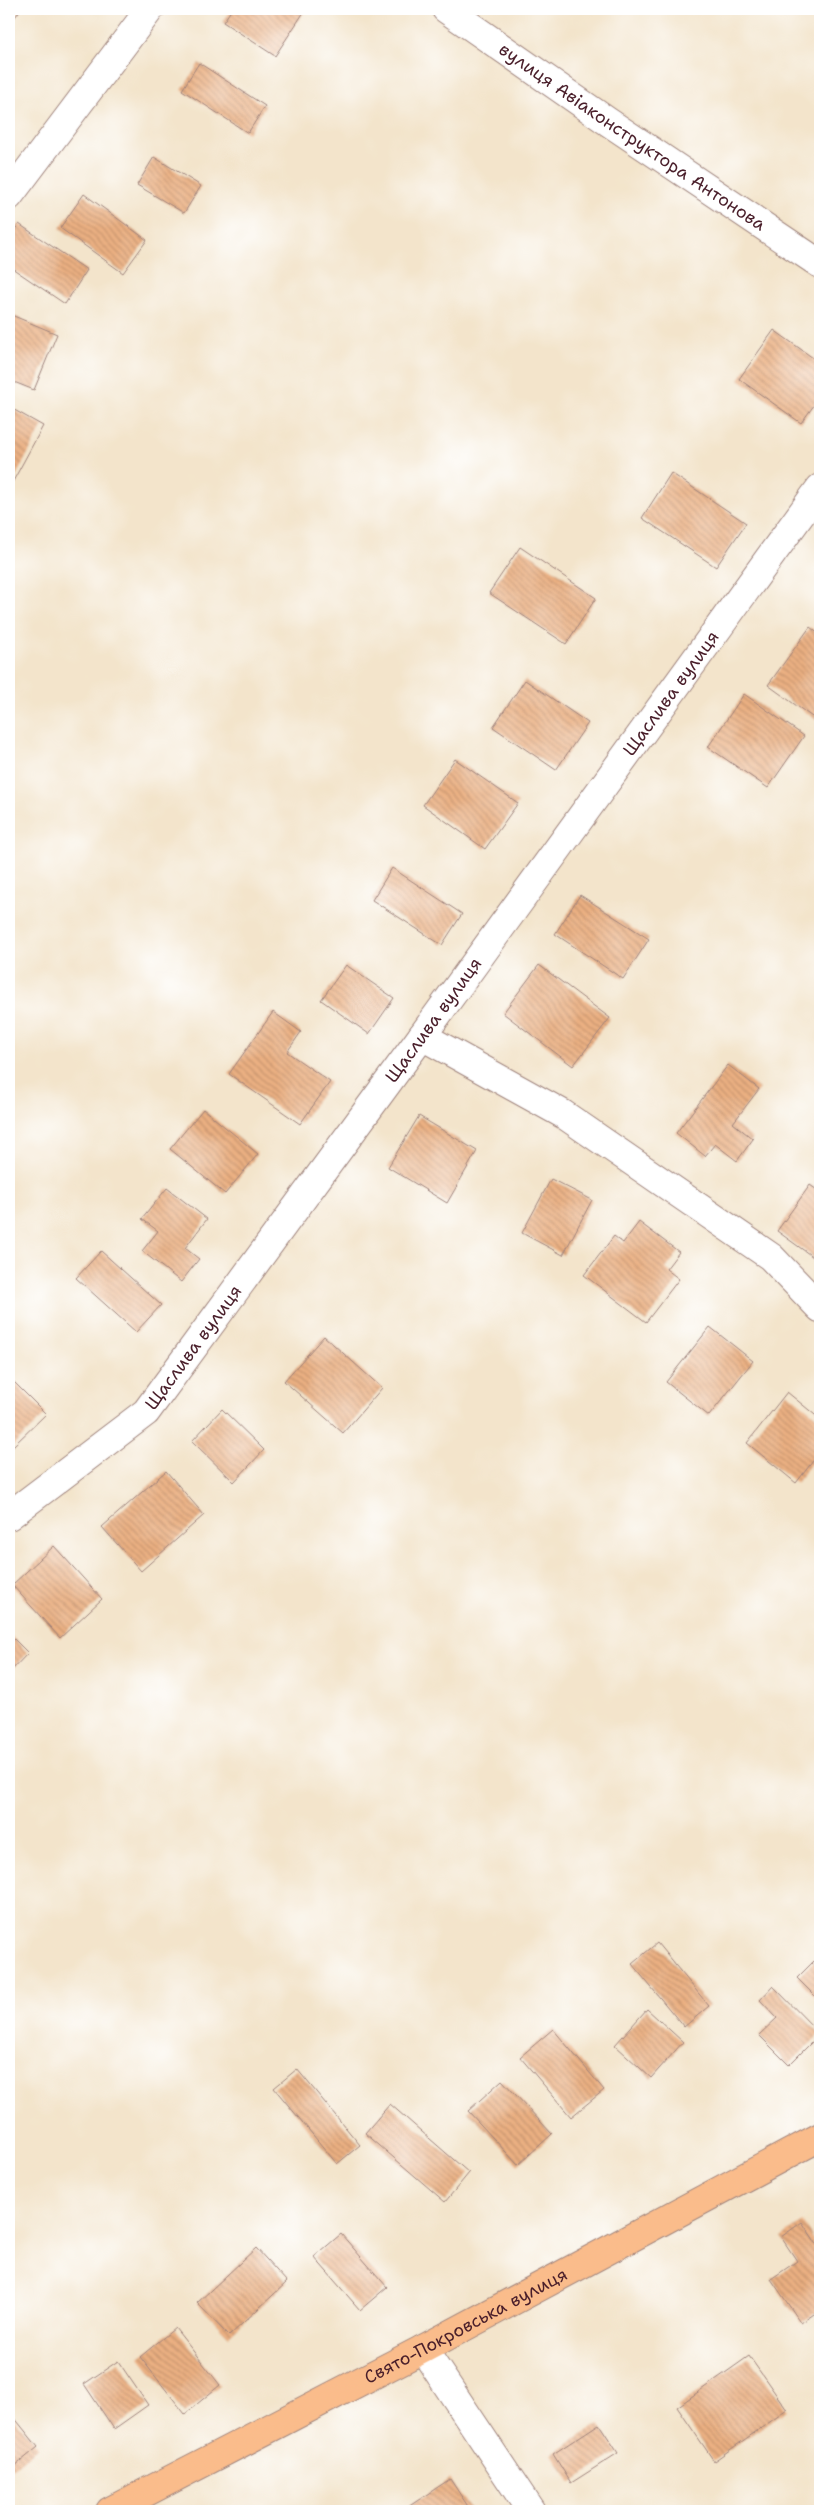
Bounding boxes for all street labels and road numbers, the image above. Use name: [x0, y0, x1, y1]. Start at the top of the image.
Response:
street label: вулиця Авіаконструктора Антонова: [494, 37, 771, 236]
street label: Щаслива вулиця: [617, 626, 724, 761]
street label: Щаслива вулиця: [380, 953, 487, 1087]
street label: Щаслива вулиця: [139, 1280, 247, 1415]
street label: Свято-Покровська вулиця: [360, 2262, 572, 2389]

